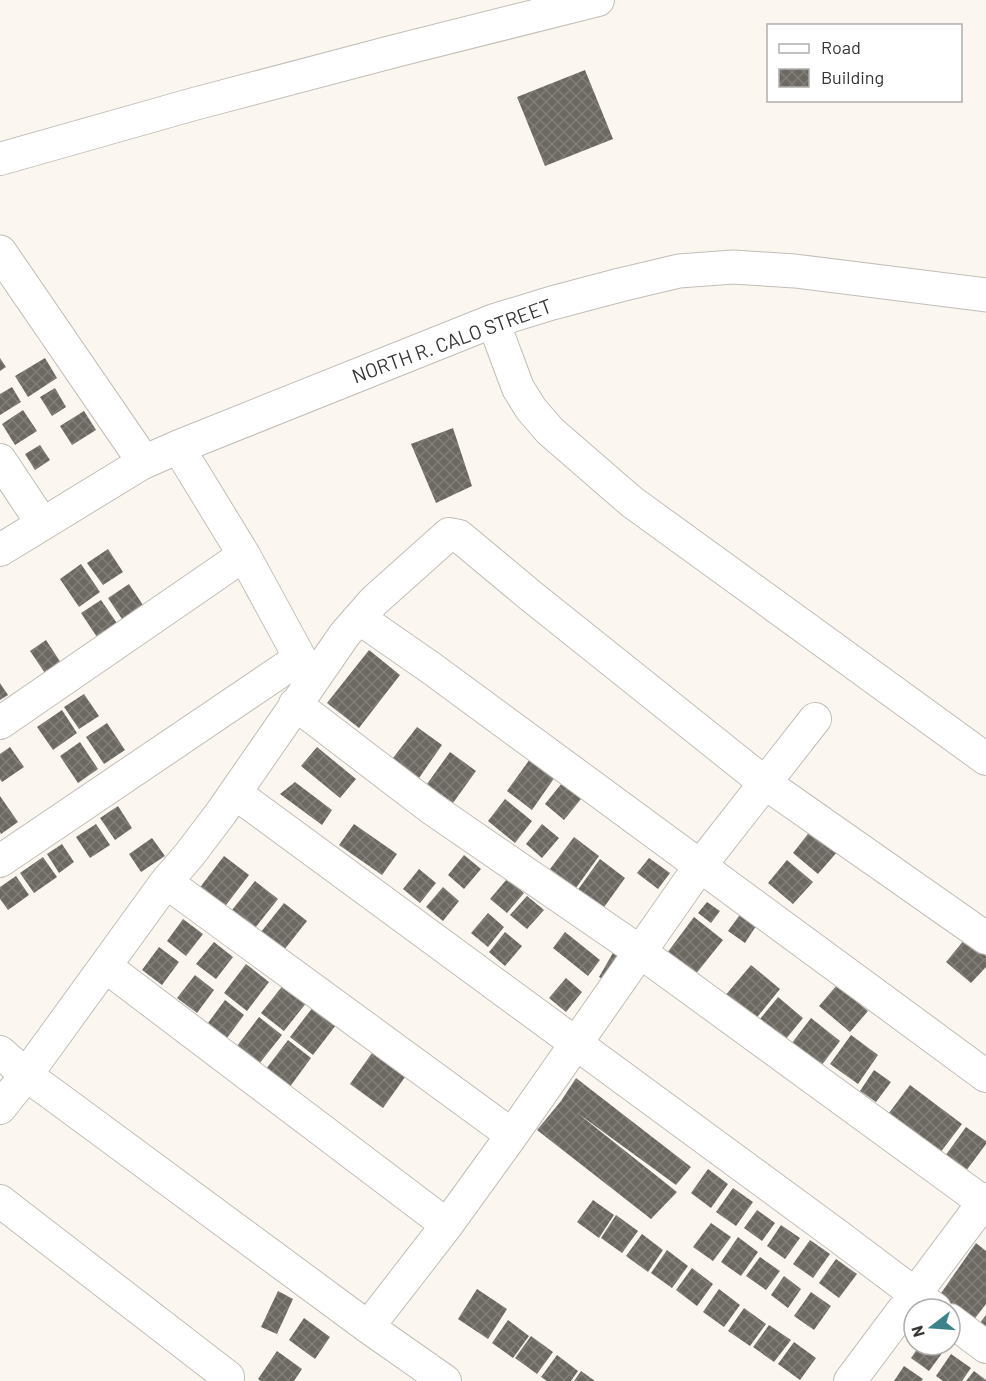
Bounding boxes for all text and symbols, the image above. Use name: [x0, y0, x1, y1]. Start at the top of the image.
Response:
legend: [767, 24, 962, 102]
text: Road: [821, 36, 861, 58]
text: Building: [821, 66, 884, 88]
street label: NORTH R. CALO STREET: [348, 293, 555, 387]
north arrow: [902, 1297, 962, 1357]
text: N: [907, 1324, 928, 1339]

